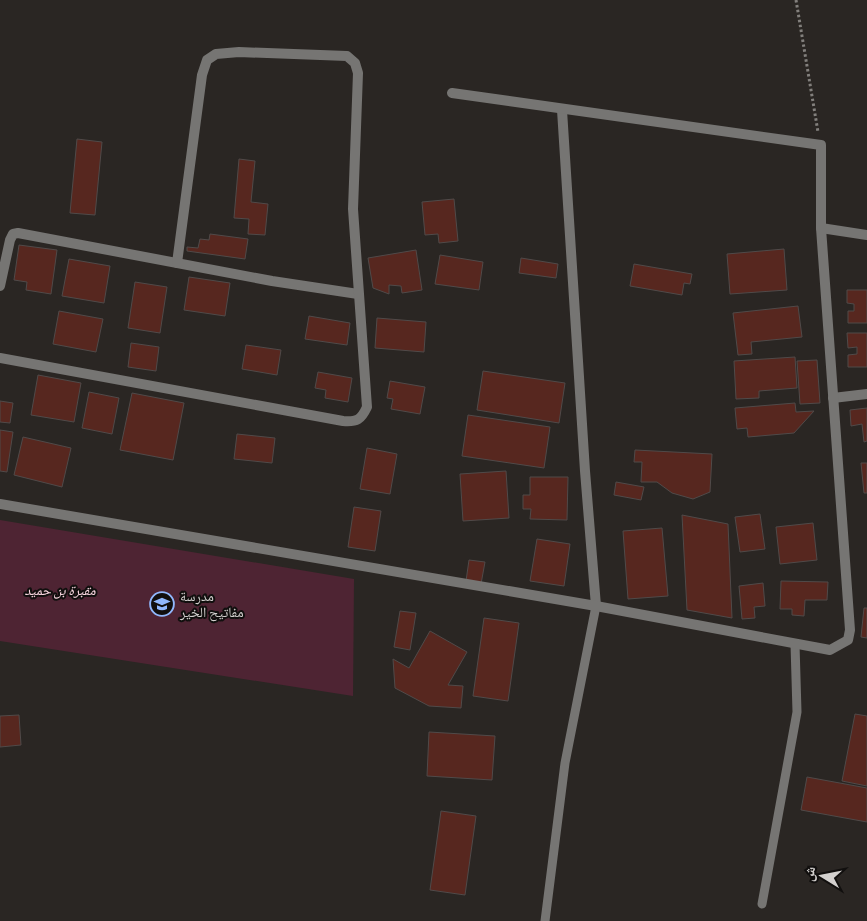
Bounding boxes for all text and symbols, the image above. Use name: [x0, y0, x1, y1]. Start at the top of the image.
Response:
park label: مقبرة بن حميد: [24, 582, 96, 599]
place label: مدرسة مفاتيح الخير: [179, 588, 244, 622]
school or university icon: مدرسة مفاتيح الخير: [149, 591, 175, 617]
north arrow: [797, 851, 847, 901]
text: ش: [800, 865, 819, 883]

